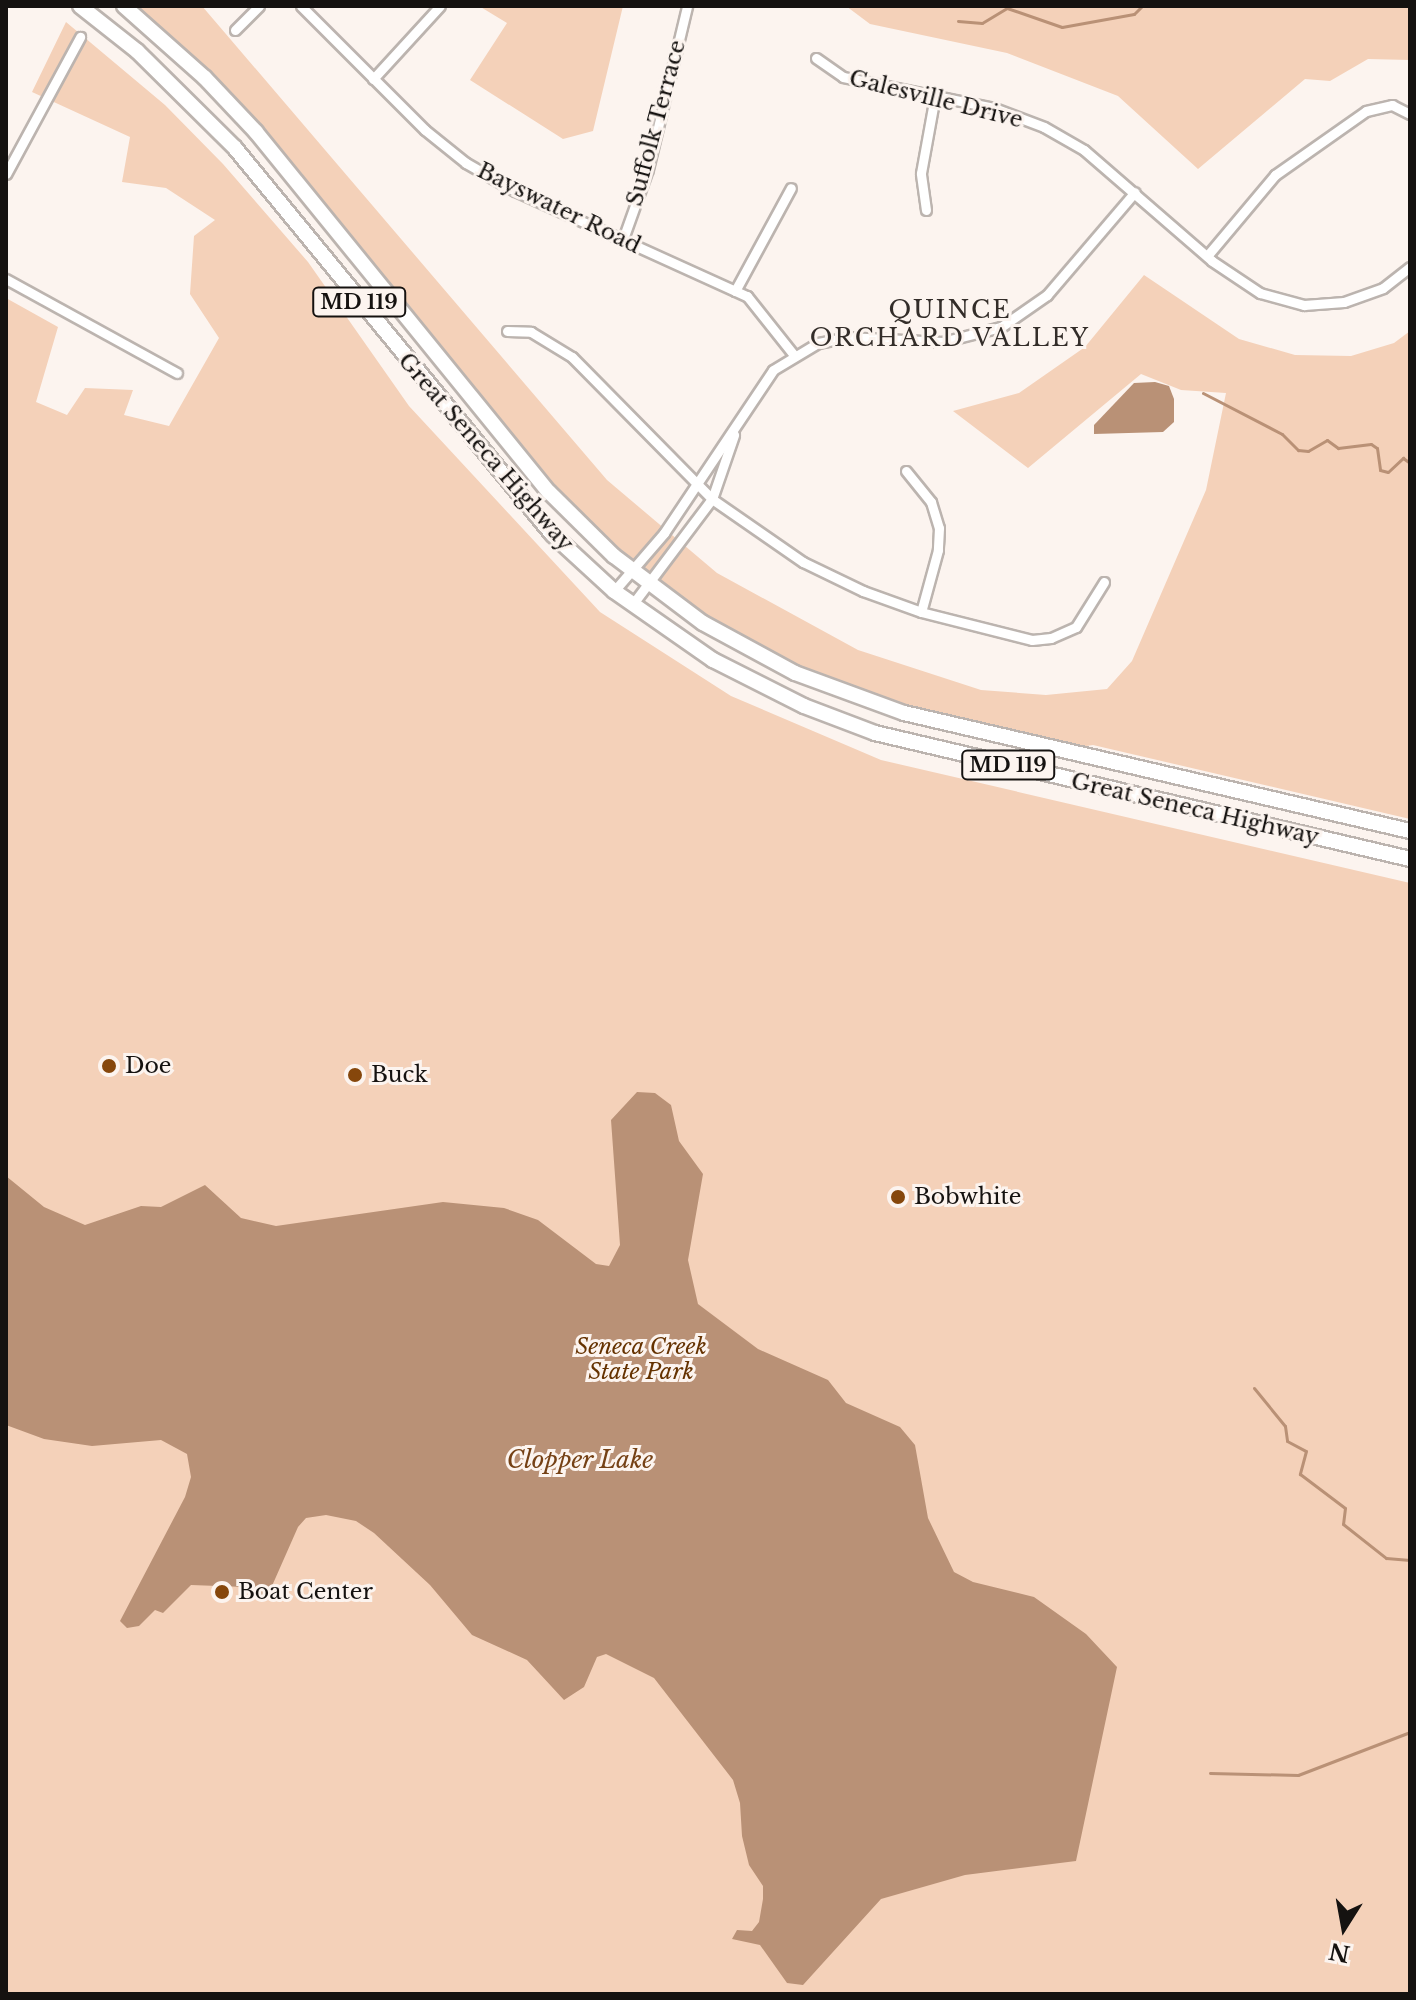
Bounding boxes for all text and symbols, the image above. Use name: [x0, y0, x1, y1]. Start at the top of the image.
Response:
street label: Suffolk Terrace: [621, 37, 691, 209]
street label: Galesville Drive: [847, 65, 1025, 133]
street label: Bayswater Road: [473, 157, 645, 259]
road number: MD 119: [311, 286, 407, 318]
district label: QUINCE ORCHARD VALLEY: [809, 296, 1091, 352]
street label: Great Seneca Highway: [393, 348, 579, 556]
road number: MD 119: [960, 749, 1056, 781]
street label: Great Seneca Highway: [1068, 768, 1322, 850]
place label: Doe: [125, 1053, 171, 1079]
marker: Doe: [100, 1057, 118, 1075]
place label: Buck: [371, 1062, 428, 1088]
marker: Buck: [346, 1066, 364, 1084]
place label: Bobwhite: [914, 1184, 1021, 1210]
marker: Bobwhite: [889, 1188, 907, 1206]
park label: Seneca Creek State Park: [575, 1333, 707, 1384]
water label: Clopper Lake: [507, 1446, 653, 1474]
place label: Boat Center: [238, 1579, 373, 1605]
marker: Boat Center: [213, 1583, 231, 1601]
north arrow: [1304, 1888, 1384, 1968]
text: N: [1327, 1937, 1352, 1967]

